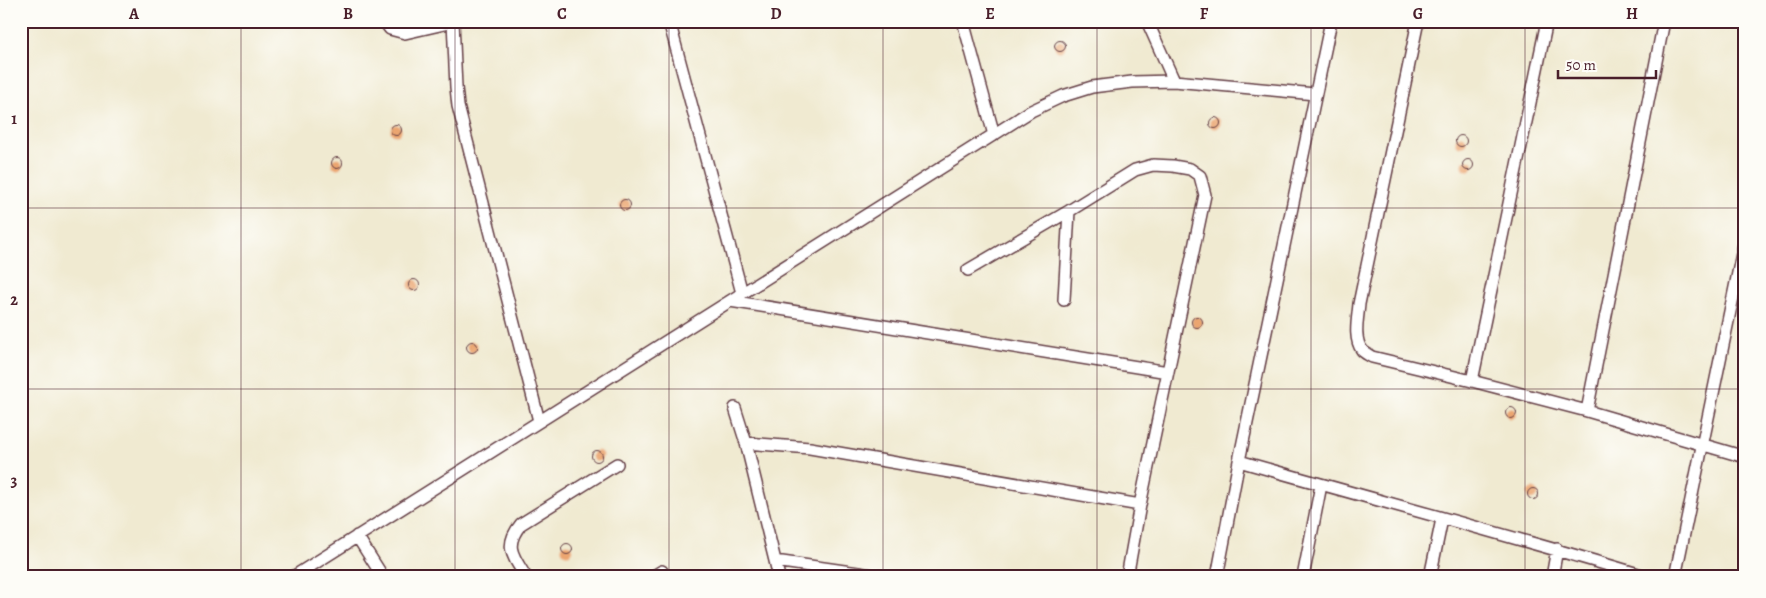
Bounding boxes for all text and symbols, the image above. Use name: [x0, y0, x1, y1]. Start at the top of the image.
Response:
text: A: [128, 3, 140, 25]
text: B: [343, 3, 353, 25]
text: C: [557, 3, 567, 25]
text: D: [770, 3, 782, 25]
text: E: [985, 3, 995, 25]
text: F: [1200, 3, 1209, 25]
text: G: [1413, 3, 1423, 25]
text: H: [1626, 3, 1638, 25]
scale bar: [1558, 48, 1656, 80]
text: 50 m: [1566, 55, 1596, 75]
text: 1: [11, 108, 17, 130]
text: 2: [10, 289, 18, 311]
text: 3: [11, 470, 18, 492]

